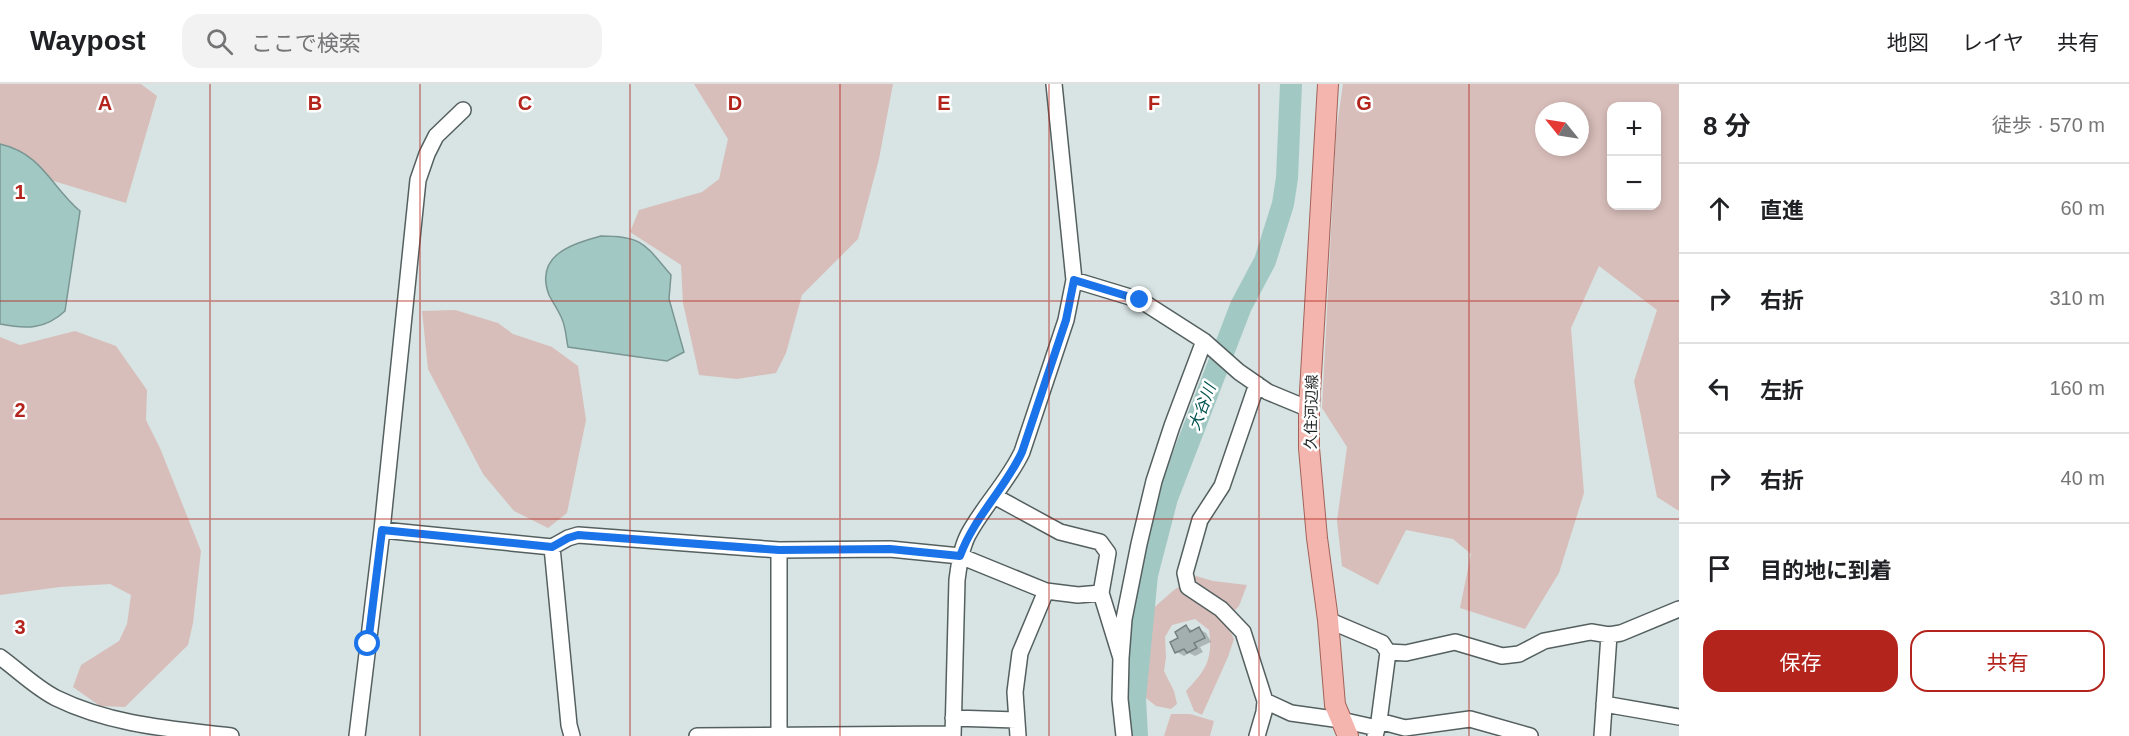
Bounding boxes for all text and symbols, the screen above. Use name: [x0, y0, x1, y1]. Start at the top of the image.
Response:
search box: [182, 14, 602, 68]
text: Waypost: [30, 25, 146, 56]
icon: search: [203, 25, 236, 58]
text: ここで検索: [251, 31, 361, 56]
text: 地図: [1887, 31, 1929, 54]
text: レイヤ: [1962, 31, 2024, 54]
text: 共有: [2057, 31, 2099, 54]
text: A: [98, 92, 112, 114]
text: B: [308, 92, 322, 114]
text: C: [518, 92, 532, 114]
text: D: [728, 92, 742, 114]
text: E: [937, 92, 951, 114]
text: F: [1148, 92, 1160, 114]
text: G: [1356, 92, 1372, 114]
north arrow: [1535, 102, 1589, 156]
map controls: [1607, 102, 1661, 210]
button: +: [1607, 102, 1661, 156]
text: 8 分: [1703, 111, 1751, 141]
text: 徒歩 · 570 m: [1992, 114, 2105, 136]
button: −: [1607, 156, 1661, 210]
text: 1: [14, 181, 26, 203]
icon: ahead: [1703, 192, 1736, 225]
text: 60 m: [2061, 197, 2105, 219]
text: 直進: [1760, 198, 1804, 223]
icon: right: [1703, 282, 1736, 315]
route end: [1126, 286, 1152, 312]
text: 310 m: [2049, 287, 2105, 309]
text: 右折: [1760, 288, 1804, 313]
icon: left: [1703, 372, 1736, 405]
street label: 久住河辺線: [1302, 374, 1320, 450]
text: 160 m: [2049, 377, 2105, 399]
text: 左折: [1760, 378, 1804, 403]
water label: 大谷川: [1185, 380, 1219, 432]
text: 2: [14, 399, 26, 421]
icon: right: [1703, 462, 1736, 495]
text: 40 m: [2061, 467, 2105, 489]
text: 右折: [1760, 468, 1804, 493]
icon: arrive: [1703, 552, 1736, 585]
text: 目的地に到着: [1760, 558, 1892, 583]
text: 3: [14, 616, 26, 638]
route start: [354, 630, 380, 656]
button: 保存: [1703, 630, 1898, 692]
button: 共有: [1910, 630, 2105, 692]

